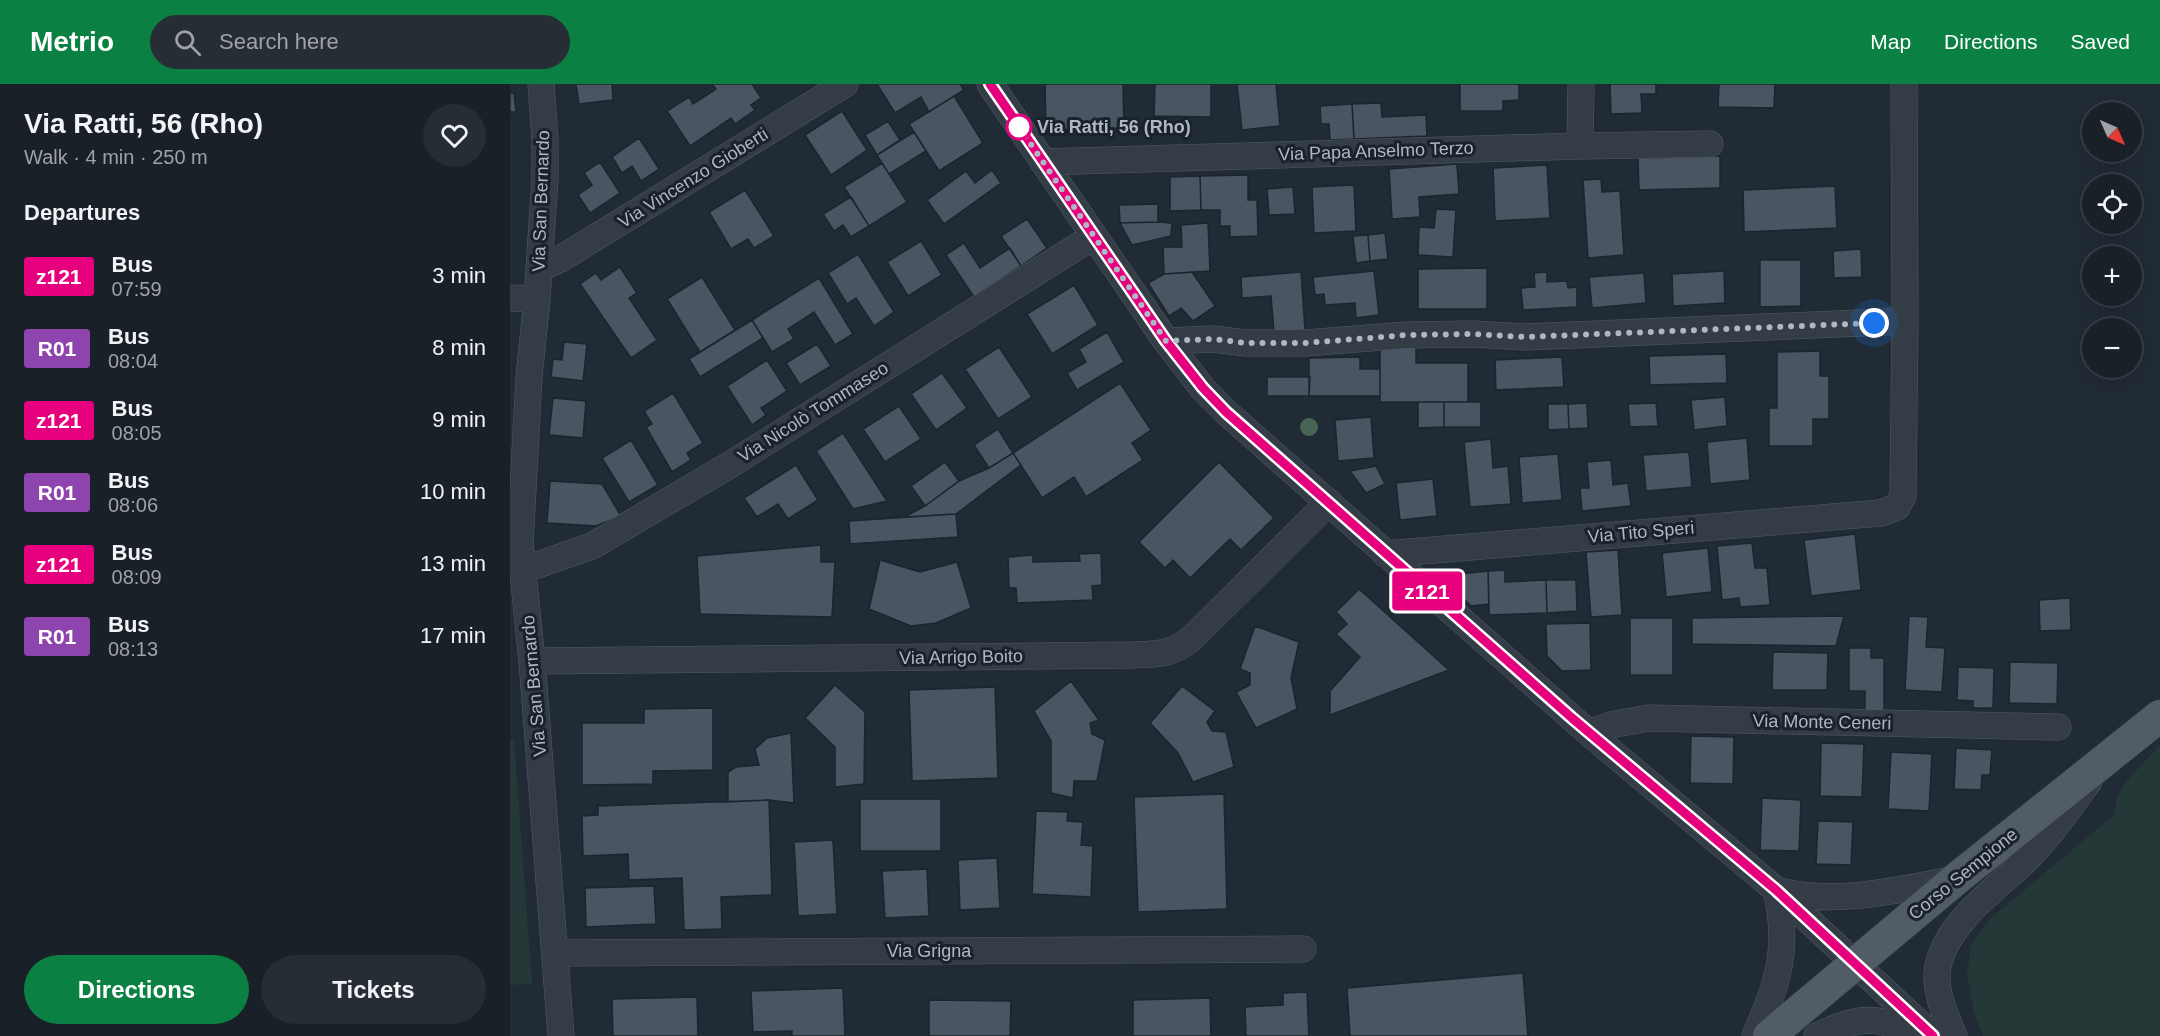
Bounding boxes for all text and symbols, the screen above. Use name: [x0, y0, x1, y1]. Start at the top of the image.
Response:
search box: [150, 15, 570, 69]
text: Metrio: [30, 26, 114, 57]
icon: search: [171, 26, 204, 59]
text: Search here: [219, 29, 339, 54]
text: Map: [1870, 30, 1911, 53]
text: Directions: [1944, 30, 2037, 53]
text: Saved: [2070, 30, 2130, 53]
north arrow: [2082, 102, 2142, 162]
map controls: [2082, 102, 2142, 378]
button: heart: [423, 104, 486, 167]
text: Via Ratti, 56 (Rho): [24, 108, 263, 139]
marker: Via Ratti, 56 (Rho): [1006, 114, 1032, 140]
place label: Via Ratti, 56 (Rho): [1037, 117, 1191, 137]
street label: Via Vincenzo Gioberti: [615, 124, 771, 232]
street label: Via San Bernardo: [529, 130, 553, 272]
street label: Via Papa Anselmo Terzo: [1278, 138, 1474, 164]
text: Walk · 4 min · 250 m: [24, 146, 208, 168]
button: locate: [2082, 174, 2142, 234]
text: Departures: [24, 200, 140, 225]
button: +: [2082, 246, 2142, 306]
text: Bus: [112, 252, 153, 277]
text: 3 min: [432, 263, 486, 288]
text: z121: [36, 265, 82, 288]
text: 07:59: [112, 278, 162, 300]
your location: [1859, 308, 1889, 338]
button: −: [2082, 318, 2142, 378]
text: Bus: [108, 324, 150, 349]
text: 8 min: [432, 335, 486, 360]
text: R01: [38, 337, 76, 360]
text: 08:04: [108, 350, 158, 372]
street label: Via Nicolò Tommaseo: [734, 358, 892, 466]
text: Bus: [112, 396, 153, 421]
text: 9 min: [432, 407, 486, 432]
text: z121: [36, 409, 82, 432]
text: 08:05: [112, 422, 162, 444]
text: Bus: [108, 468, 150, 493]
text: 10 min: [420, 479, 486, 504]
text: R01: [38, 481, 76, 504]
text: 08:06: [108, 494, 158, 516]
street label: Via Tito Speri: [1587, 517, 1695, 547]
text: Bus: [112, 540, 153, 565]
text: 13 min: [420, 551, 486, 576]
text: z121: [36, 553, 82, 576]
text: 08:09: [112, 566, 162, 588]
line badge: z121: [1385, 572, 1469, 610]
text: z121: [1404, 580, 1450, 603]
text: Bus: [108, 612, 150, 637]
street label: Via San Bernardo: [518, 615, 550, 757]
text: 17 min: [420, 623, 486, 648]
text: R01: [38, 625, 76, 648]
text: 08:13: [108, 638, 158, 660]
street label: Via Arrigo Boito: [899, 646, 1023, 668]
street label: Via Monte Ceneri: [1752, 711, 1892, 733]
street label: Corso Sempione: [1905, 824, 2021, 924]
street label: Via Grigna: [887, 941, 972, 961]
button: Directions: [24, 955, 249, 1024]
button: Tickets: [261, 955, 486, 1024]

